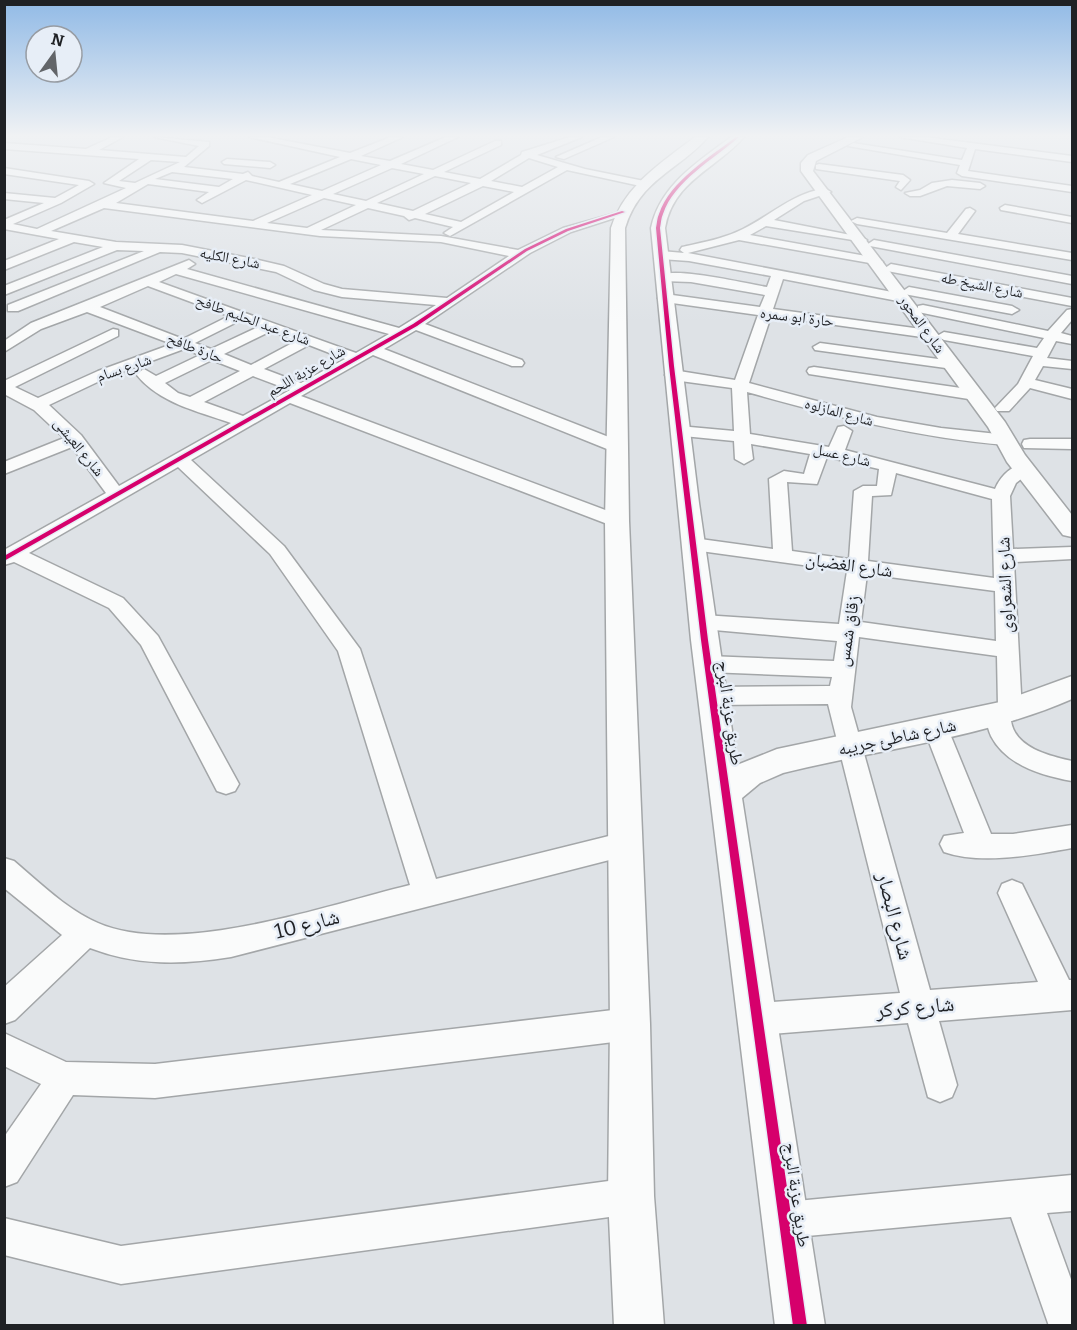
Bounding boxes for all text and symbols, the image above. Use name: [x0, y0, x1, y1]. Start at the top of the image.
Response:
north arrow: [24, 24, 84, 84]
text: N: [49, 29, 66, 51]
street label: شارع الكليه: [198, 243, 262, 274]
street label: شارع الشيخ طه: [939, 268, 1025, 303]
street label: شارع عبد الحليم طافح: [193, 291, 313, 350]
street label: شارع المحور: [894, 291, 949, 357]
street label: حارة ابو سمره: [759, 304, 835, 331]
street label: حارة طافح: [164, 329, 226, 368]
street label: شارع عزبة اللحم: [264, 341, 349, 402]
street label: شارع بسام: [94, 350, 154, 387]
street label: شارع المازلوه: [802, 394, 875, 431]
street label: شارع العيشى: [49, 414, 108, 481]
street label: شارع عسل: [812, 440, 872, 471]
street label: شارع الشعراوى: [992, 536, 1018, 634]
street label: شارع الغضبان: [804, 548, 894, 582]
street label: زقاق شمس: [832, 594, 864, 668]
street label: طريق عزبة البرج: [711, 659, 748, 767]
street label: شارع شاطئ جريبه: [836, 714, 958, 760]
street label: شارع البصار: [871, 868, 919, 963]
street label: شارع 10: [272, 903, 342, 945]
street label: شارع كركر: [874, 991, 955, 1023]
street label: طريق عزبة البرج: [778, 1141, 815, 1249]

